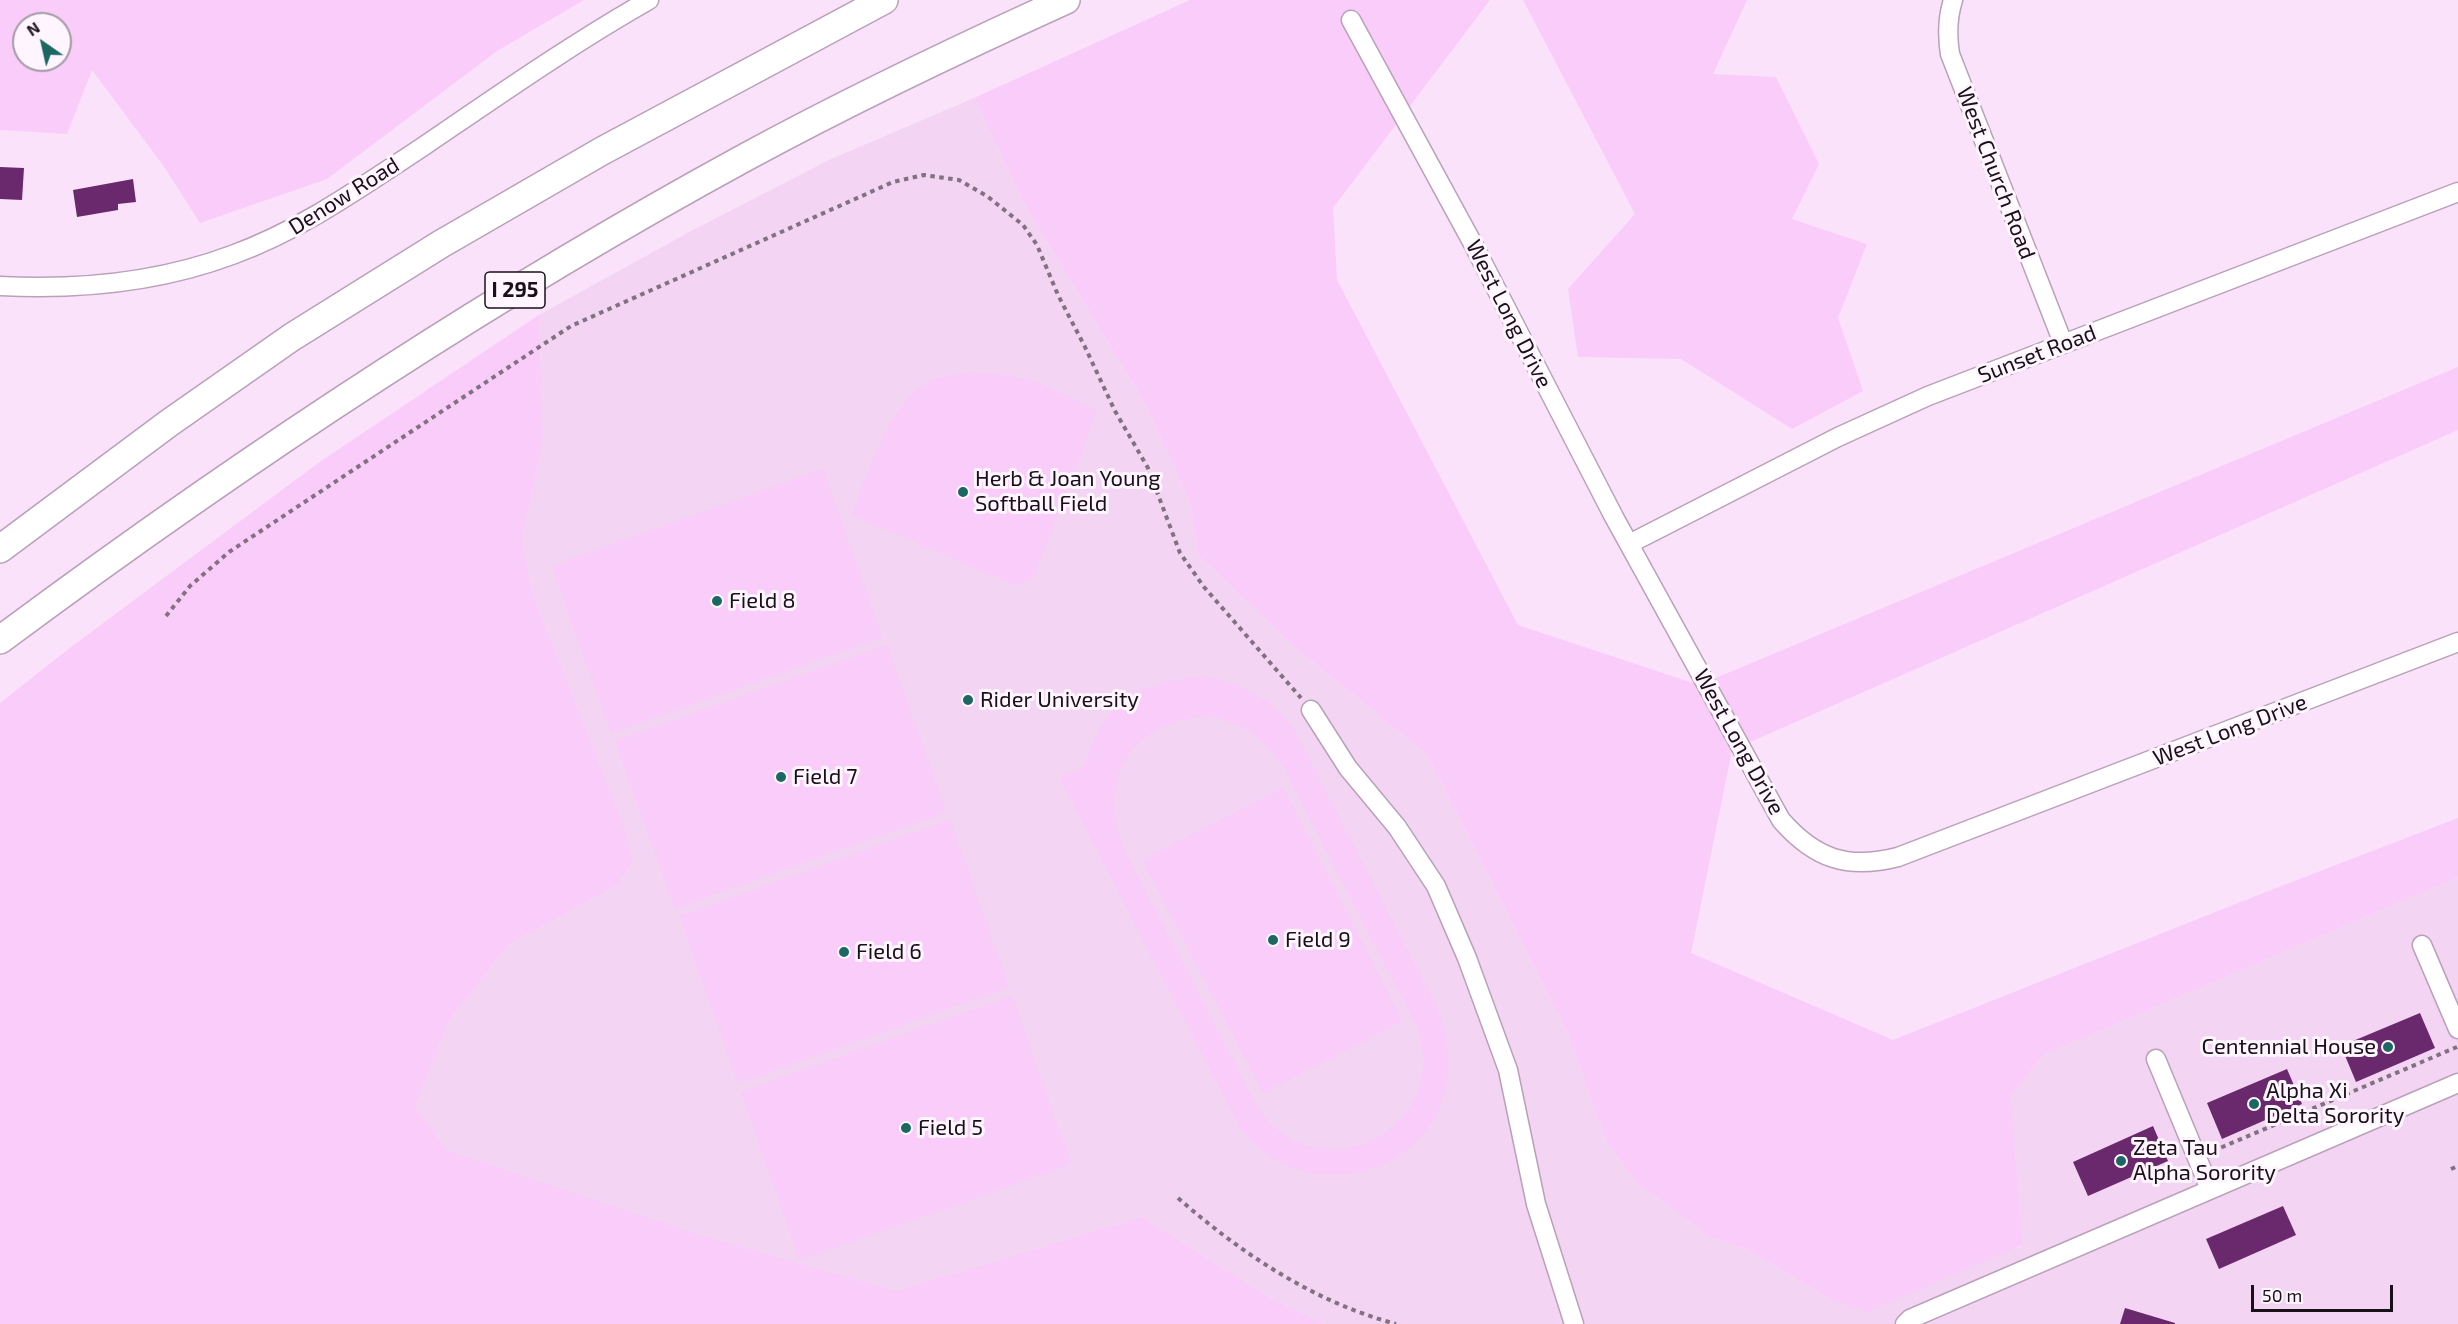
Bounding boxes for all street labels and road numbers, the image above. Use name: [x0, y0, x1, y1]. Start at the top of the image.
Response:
street label: West Church Road: [1951, 83, 2041, 263]
street label: Denow Road: [284, 152, 404, 240]
street label: West Long Drive: [1460, 236, 1558, 392]
road number: I 295: [485, 272, 545, 308]
street label: Sunset Road: [1974, 319, 2100, 389]
street label: West Long Drive: [1688, 664, 1790, 820]
street label: West Long Drive: [2149, 689, 2311, 771]

